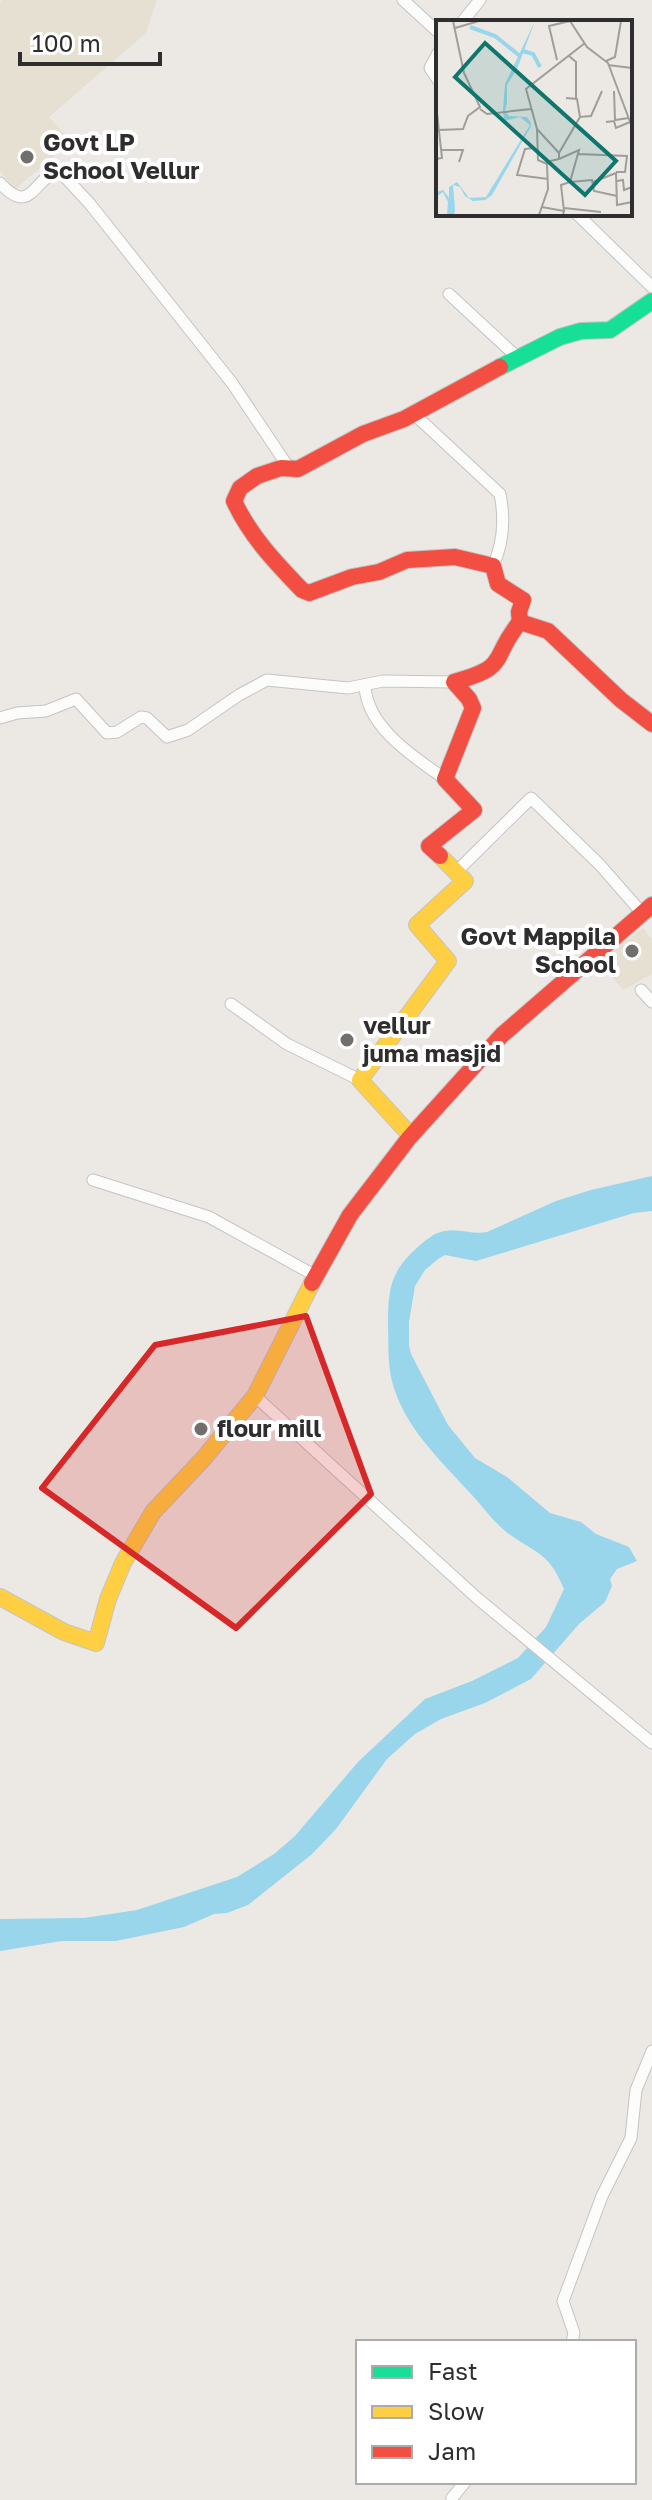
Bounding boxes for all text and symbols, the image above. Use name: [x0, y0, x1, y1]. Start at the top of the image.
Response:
scale bar: [20, 16, 160, 66]
inset map: [436, 20, 632, 216]
text: 100 m: [32, 28, 101, 57]
place label: Govt LP School Vellur: [43, 127, 200, 184]
marker: Govt LP School Vellur: [18, 148, 36, 166]
place label: Govt Mappila School: [461, 921, 616, 978]
marker: Govt Mappila School: [623, 942, 641, 960]
place label: vellur juma masjid: [362, 1010, 501, 1067]
marker: vellur juma masjid: [338, 1031, 356, 1049]
place label: flour mill: [217, 1413, 321, 1442]
marker: flour mill: [192, 1420, 210, 1438]
legend: [356, 2340, 636, 2484]
text: Fast: [428, 2356, 478, 2385]
text: Slow: [428, 2396, 484, 2425]
text: Jam: [428, 2436, 476, 2465]

